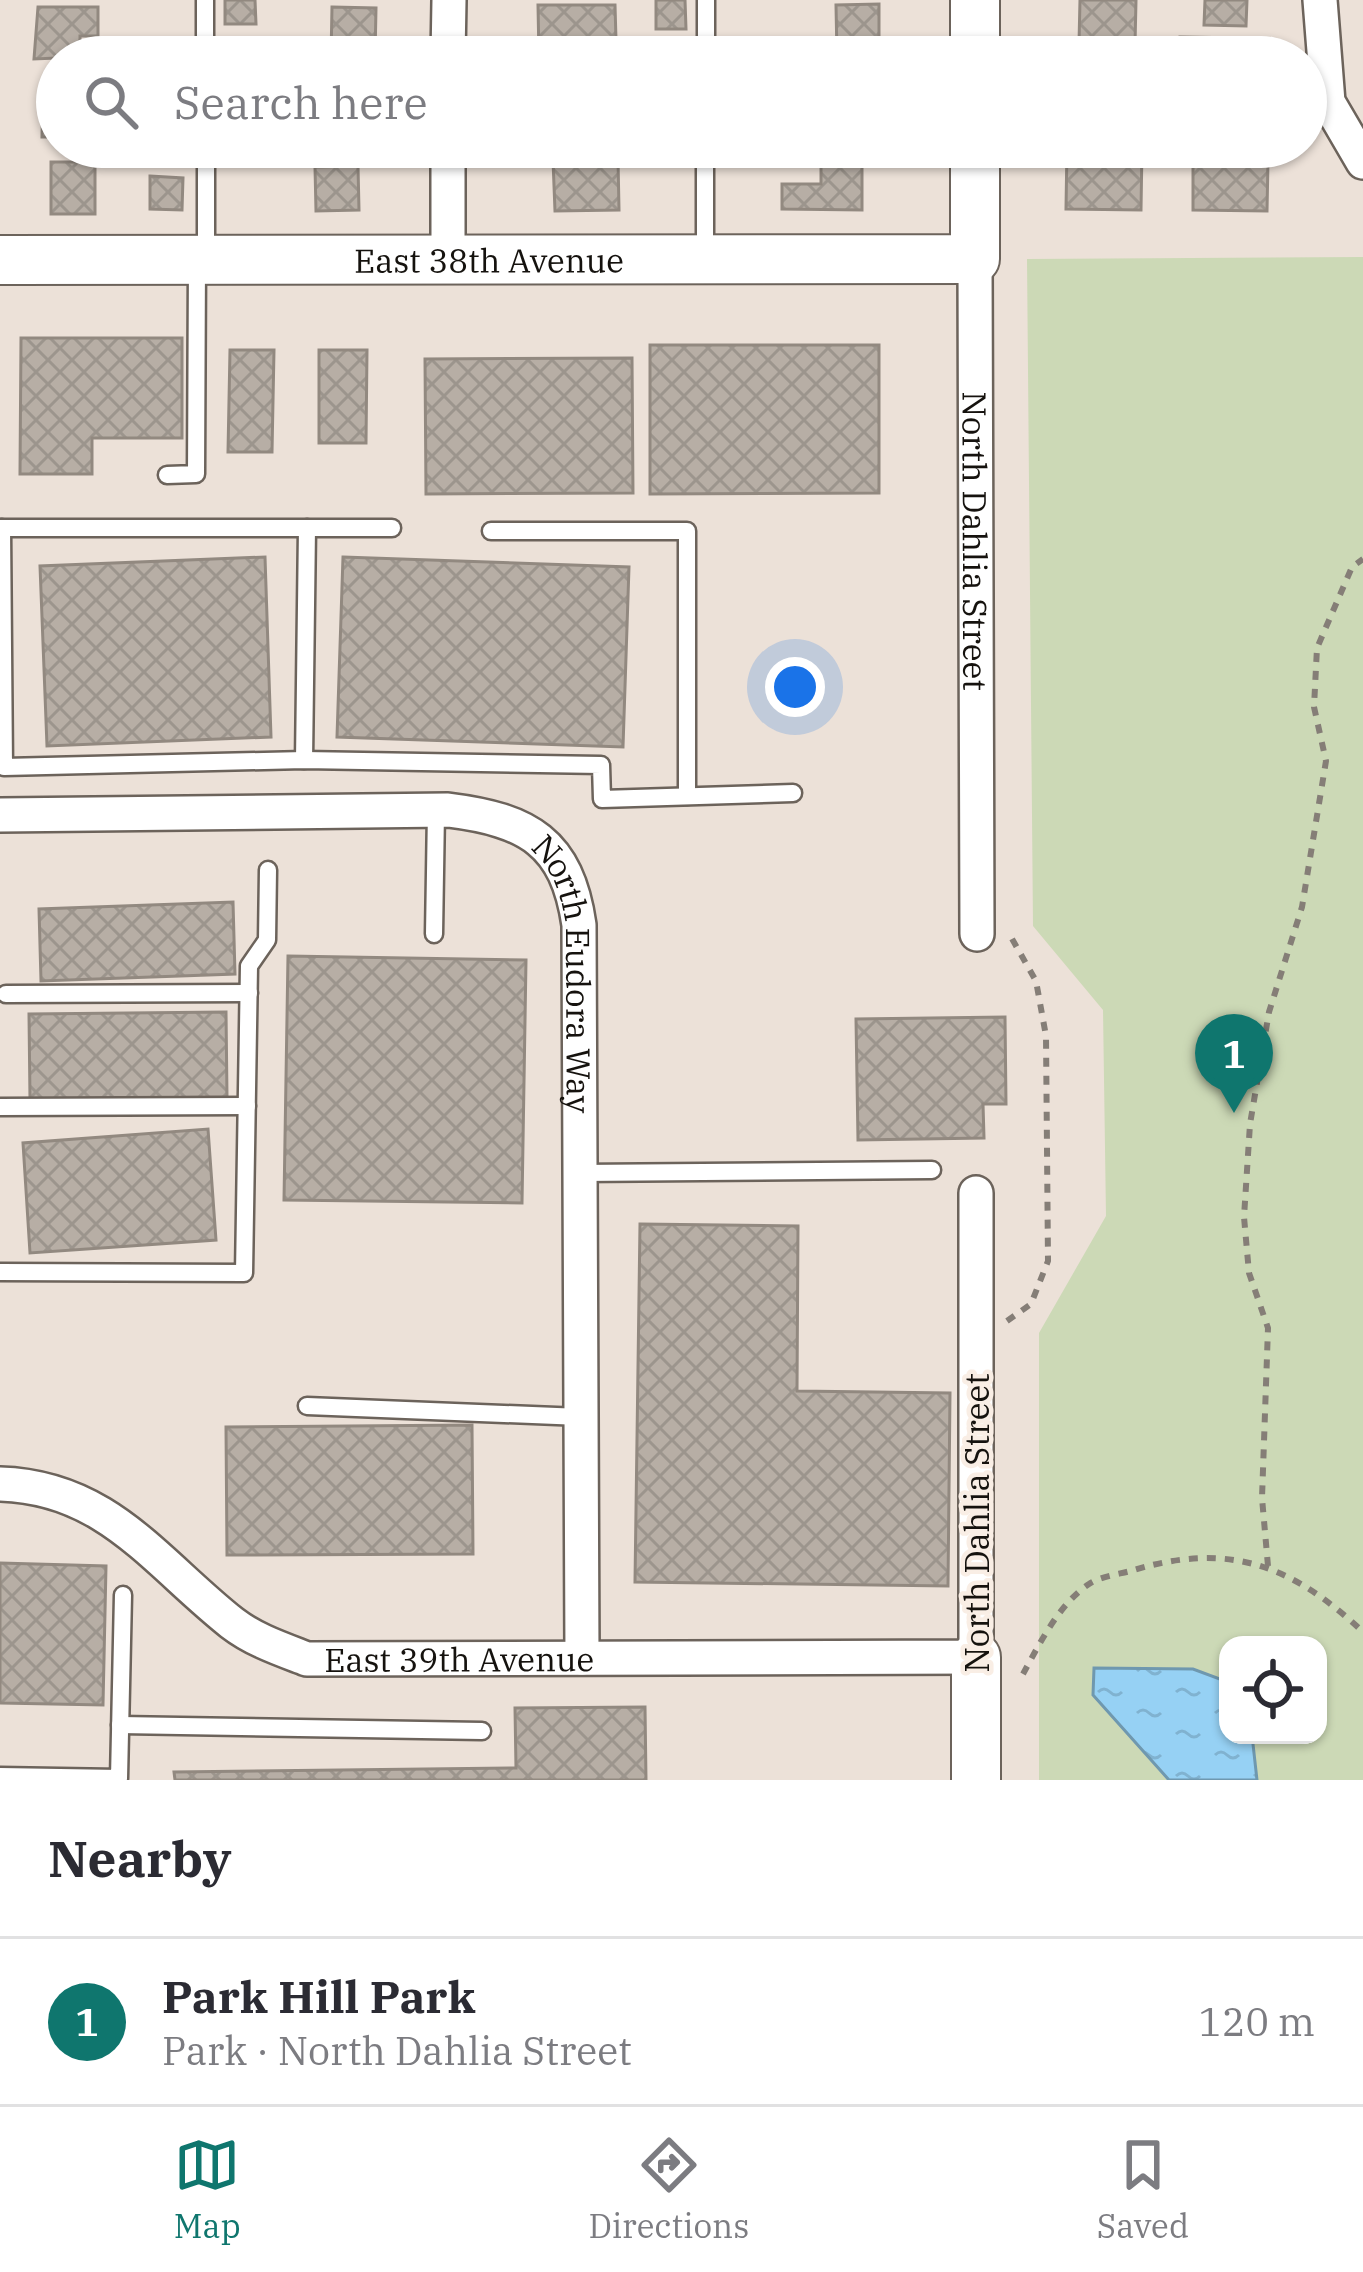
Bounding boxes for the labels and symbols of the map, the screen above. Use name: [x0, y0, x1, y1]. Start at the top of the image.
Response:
street label: East 38th Avenue: [354, 238, 624, 281]
street label: North Dahlia Street: [954, 391, 998, 691]
your location: [765, 657, 825, 717]
street label: North Eudora Way: [524, 824, 601, 1114]
pin: 1: [1195, 1014, 1273, 1113]
street label: North Dahlia Street: [955, 1373, 998, 1673]
street label: East 39th Avenue: [324, 1637, 594, 1680]

